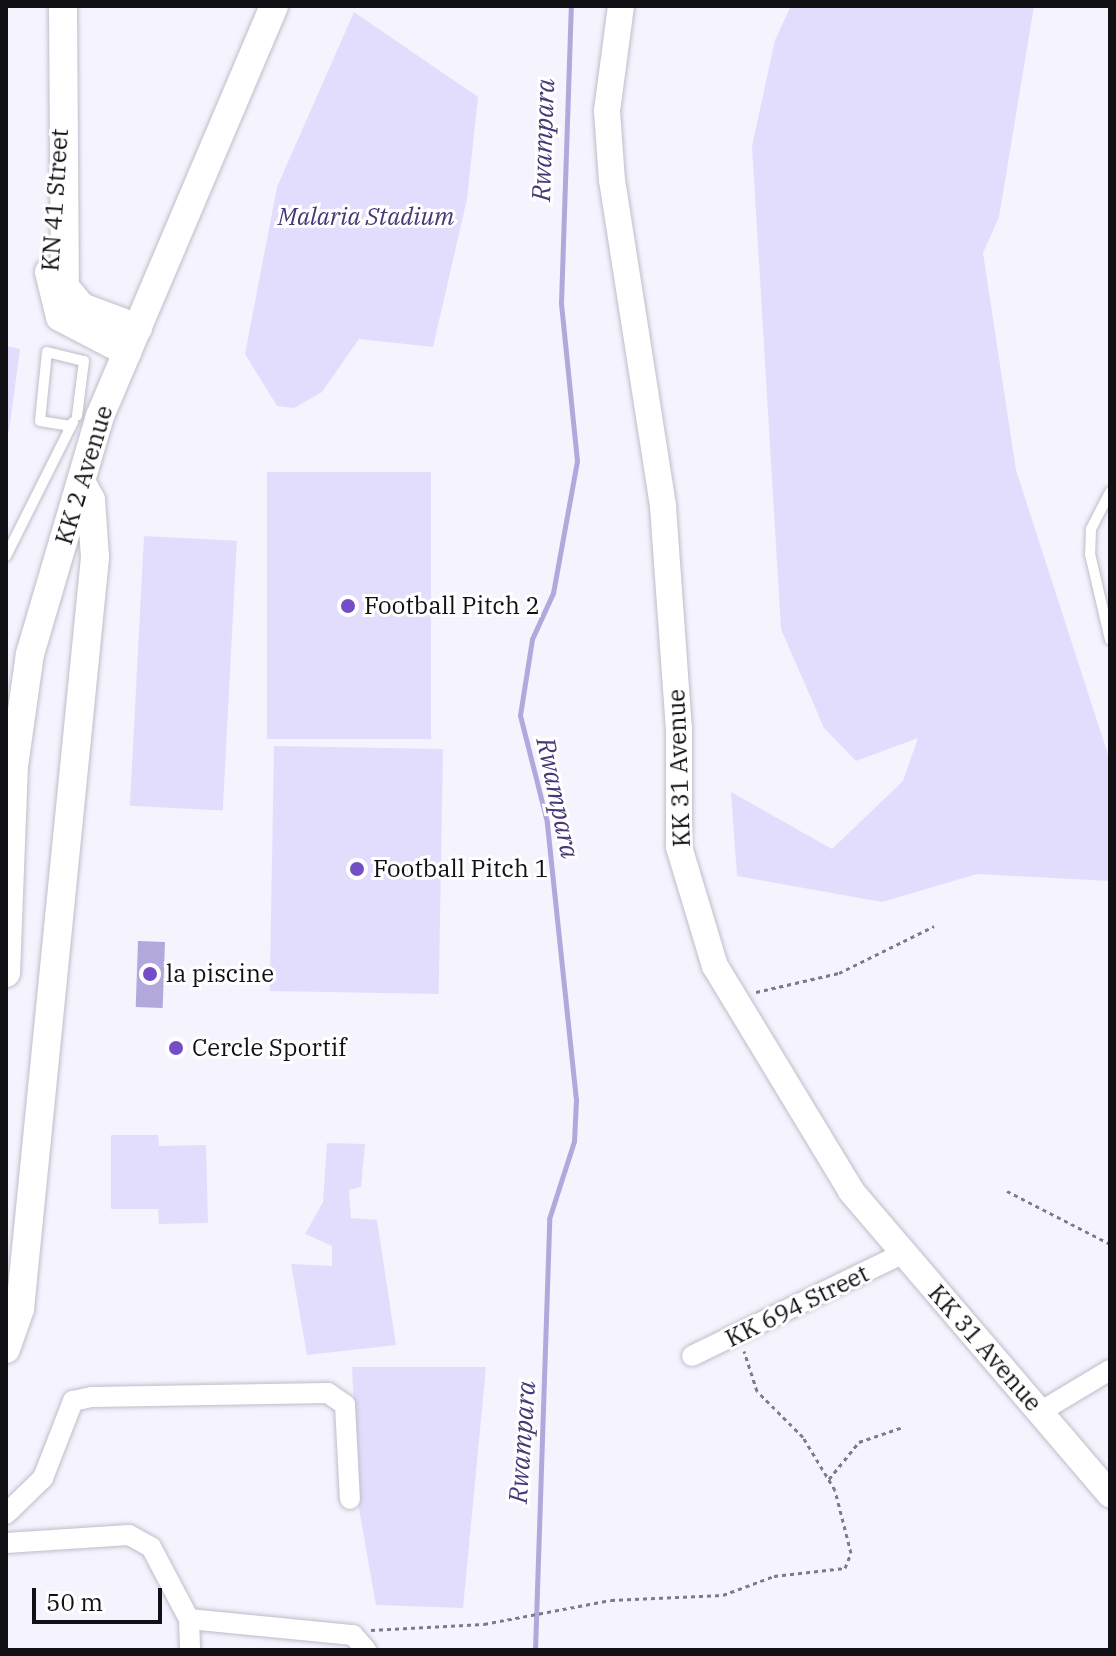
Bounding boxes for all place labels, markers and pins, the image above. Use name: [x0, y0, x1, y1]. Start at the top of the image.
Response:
place label: Football Pitch 2: [364, 592, 540, 620]
marker: Football Pitch 2: [339, 597, 357, 615]
place label: Football Pitch 1: [373, 855, 549, 883]
marker: Football Pitch 1: [348, 860, 366, 878]
place label: la piscine: [166, 960, 274, 988]
marker: la piscine: [141, 965, 159, 983]
place label: Cercle Sportif: [192, 1034, 346, 1062]
marker: Cercle Sportif: [167, 1039, 185, 1057]

